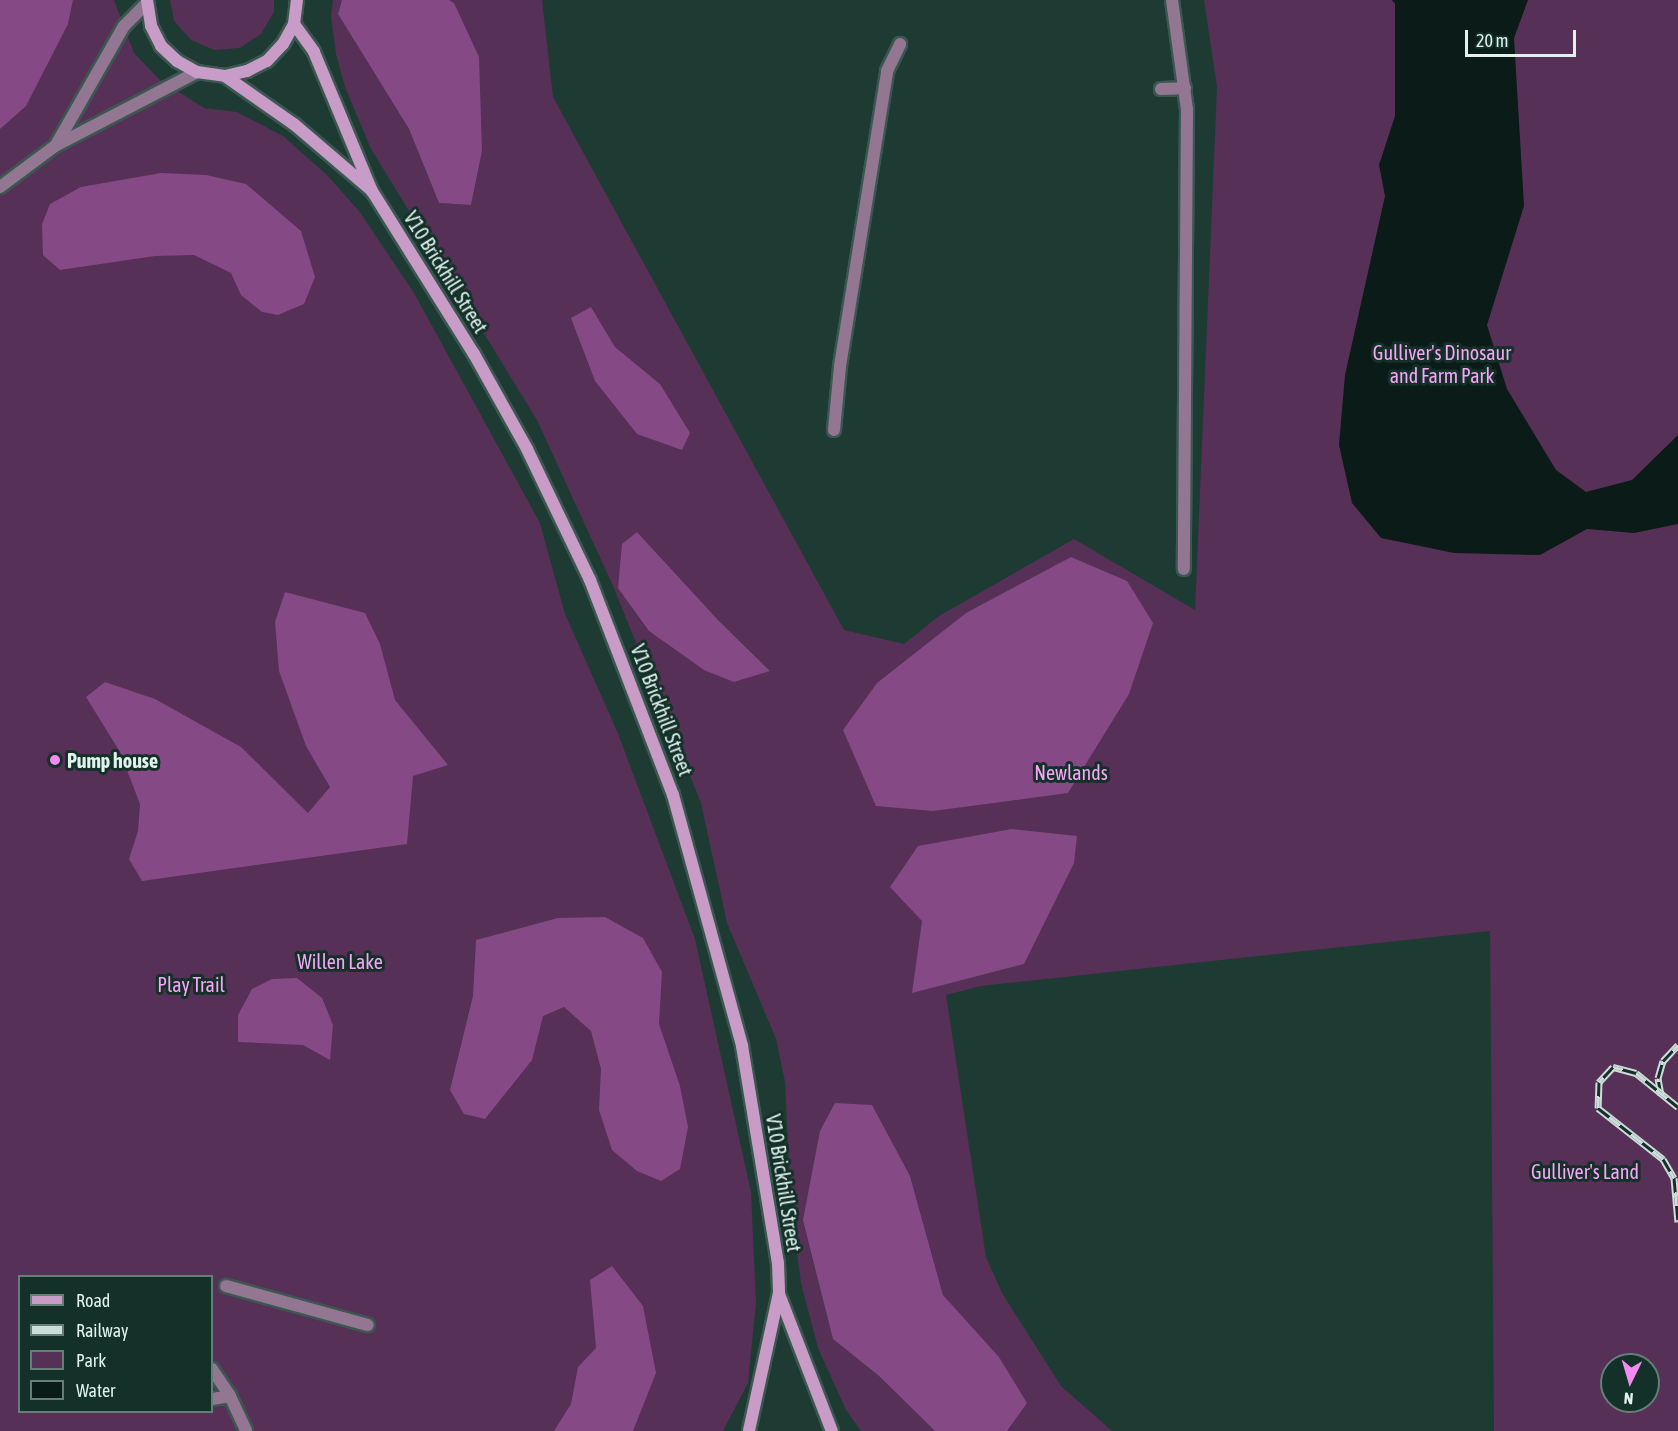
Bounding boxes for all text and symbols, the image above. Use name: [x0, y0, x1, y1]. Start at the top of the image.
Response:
scale bar: [1468, 18, 1579, 56]
text: 20 m: [1476, 30, 1508, 51]
street label: V10 Brickhill Street: [399, 207, 493, 337]
park label: Gulliver's Dinosaur and Farm Park: [1373, 341, 1511, 388]
street label: V10 Brickhill Street: [626, 641, 698, 779]
place label: Pump house: [67, 748, 158, 772]
marker: Pump house: [48, 753, 62, 767]
park label: Newlands: [1034, 760, 1108, 784]
park label: Willen Lake: [297, 949, 383, 973]
park label: Play Trail: [157, 972, 225, 996]
street label: V10 Brickhill Street: [761, 1112, 807, 1254]
park label: Gulliver's Land: [1531, 1159, 1639, 1183]
legend: [18, 1275, 213, 1413]
text: Road: [76, 1290, 110, 1311]
text: Railway: [76, 1320, 128, 1341]
text: Park: [76, 1350, 106, 1371]
north arrow: [1600, 1353, 1660, 1413]
text: Water: [76, 1380, 115, 1401]
text: N: [1623, 1390, 1634, 1408]

